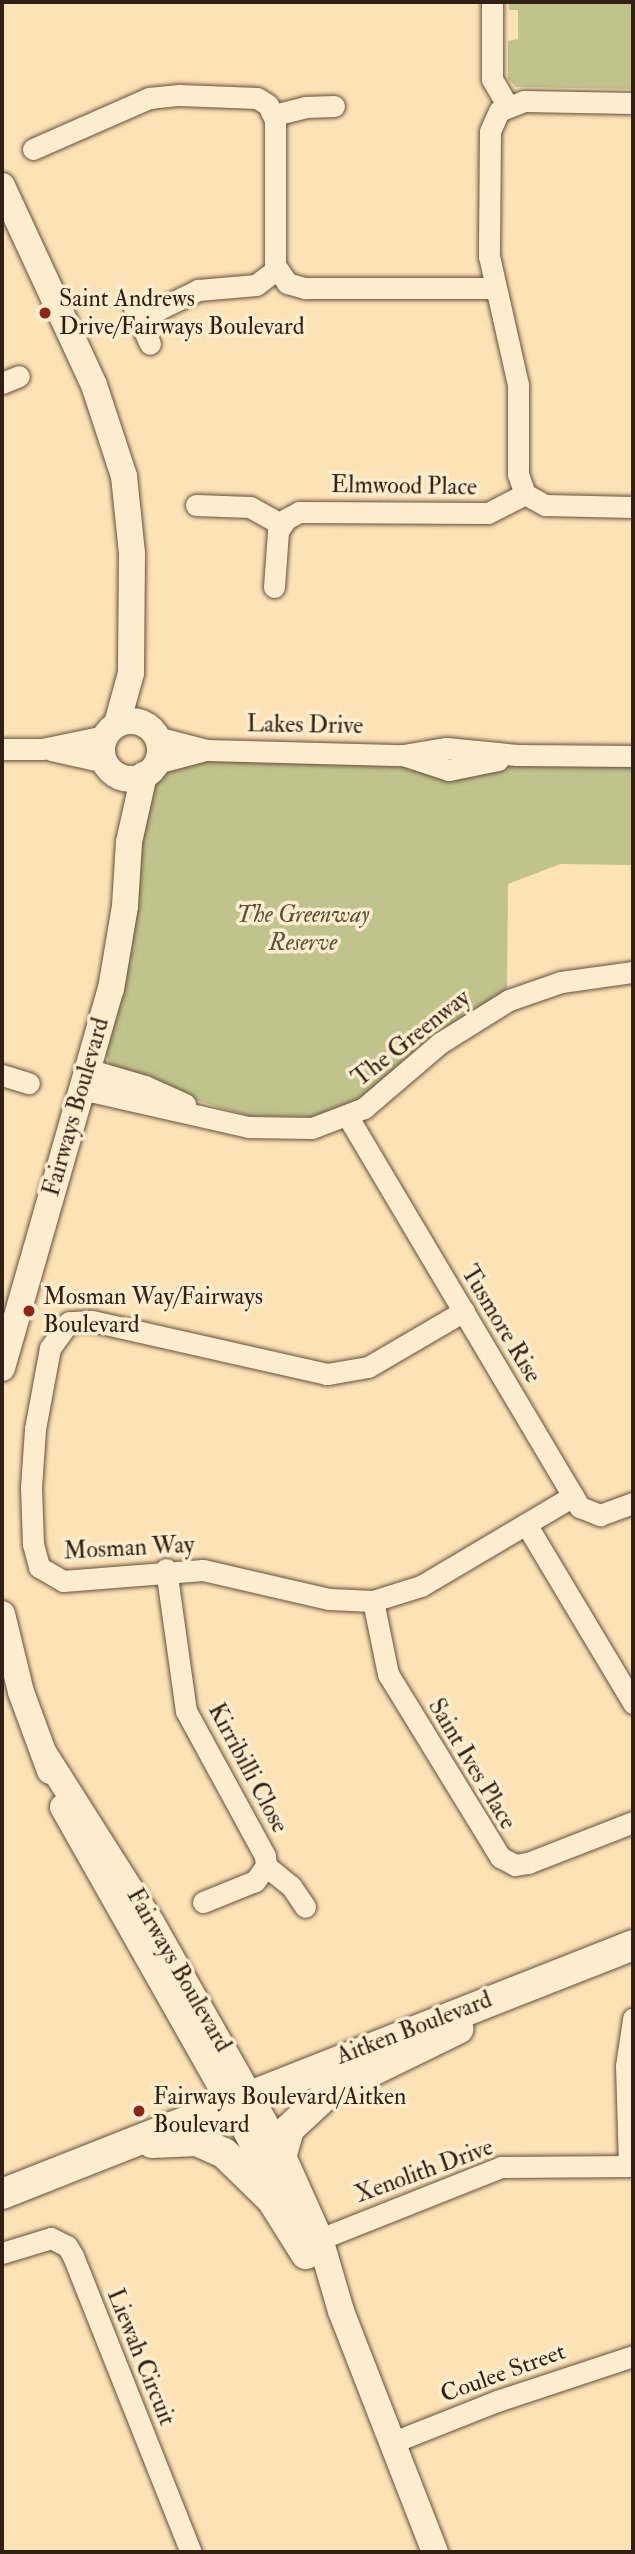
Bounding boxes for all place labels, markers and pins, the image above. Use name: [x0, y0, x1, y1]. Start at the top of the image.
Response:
place label: Saint Andrews Drive/Fairways Boulevard: [59, 285, 304, 341]
marker: Saint Andrews Drive/Fairways Boulevard: [37, 305, 53, 321]
place label: Mosman Way/Fairways Boulevard: [43, 1283, 263, 1339]
marker: Mosman Way/Fairways Boulevard: [21, 1303, 37, 1319]
place label: Fairways Boulevard/Aitken Boulevard: [153, 2083, 406, 2139]
marker: Fairways Boulevard/Aitken Boulevard: [131, 2103, 147, 2119]

